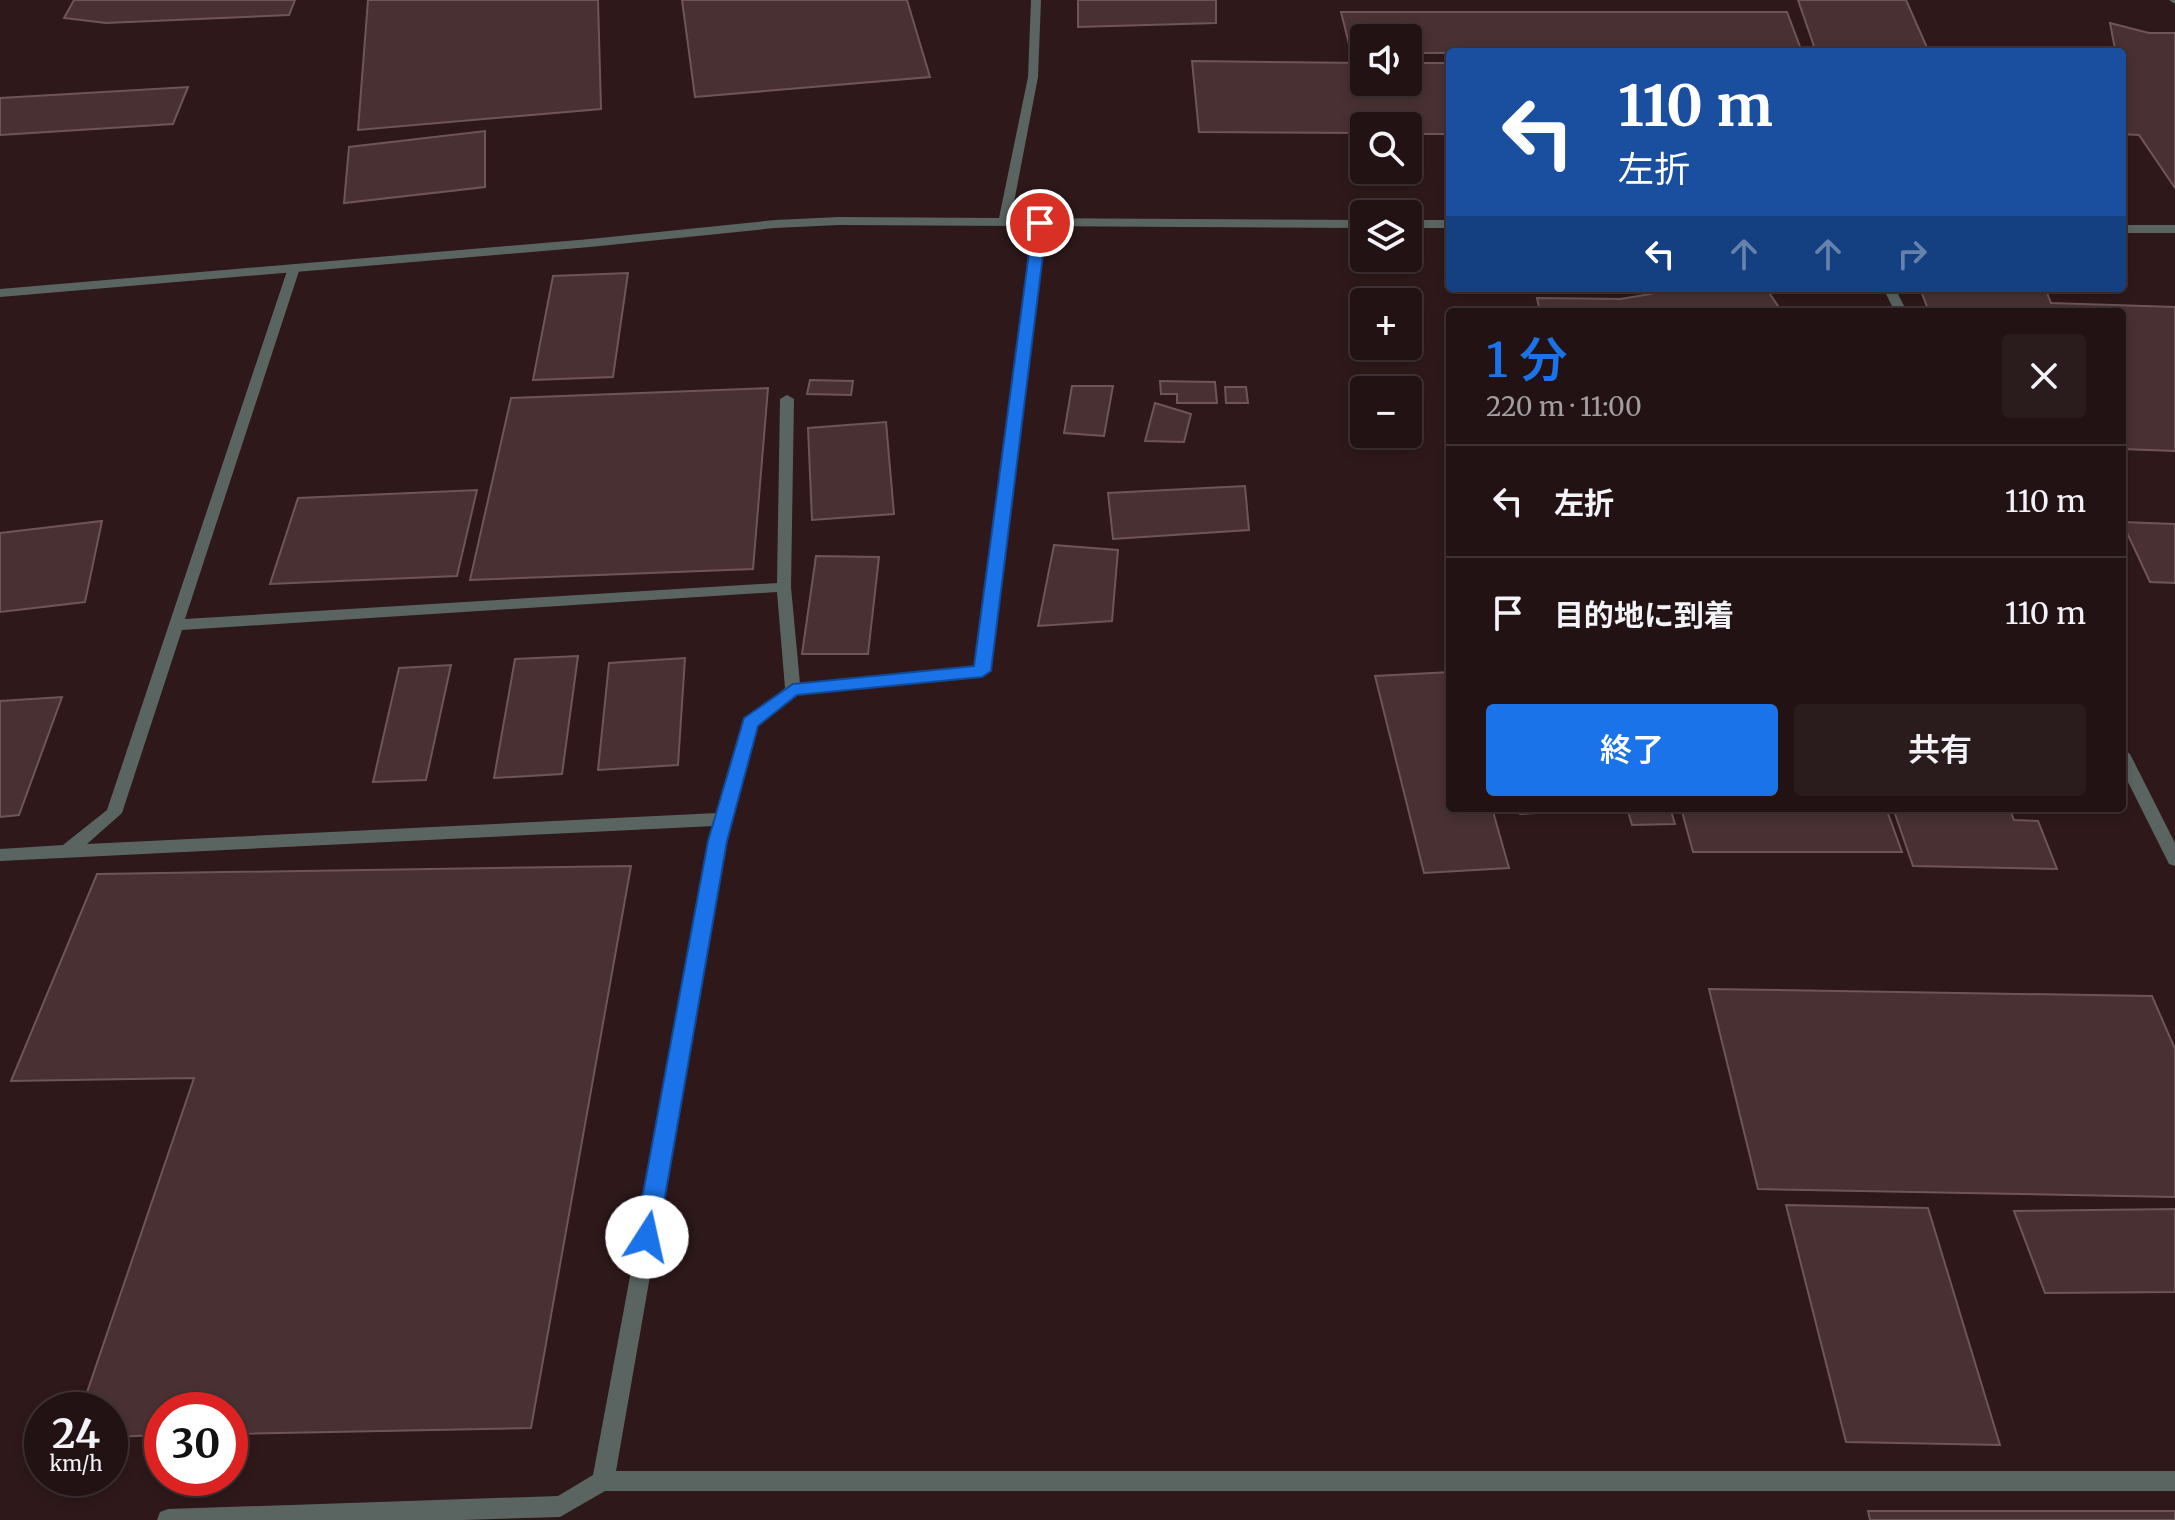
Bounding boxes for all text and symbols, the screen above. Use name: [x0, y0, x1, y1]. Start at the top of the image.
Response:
map controls: [1350, 24, 1422, 448]
button: sound: [1350, 24, 1422, 96]
text: 110 m: [1618, 71, 1773, 141]
icon: left: [1486, 80, 1590, 184]
button: search: [1350, 112, 1422, 184]
text: 左折: [1618, 147, 1690, 192]
pin: [1006, 189, 1074, 257]
button: layers: [1350, 200, 1422, 272]
icon: arrive: [1018, 201, 1062, 245]
icon: left: [1638, 232, 1682, 276]
icon: ahead: [1722, 232, 1766, 276]
icon: ahead: [1806, 232, 1850, 276]
icon: right: [1890, 232, 1934, 276]
button: +: [1350, 288, 1422, 360]
text: 1 分: [1486, 330, 1567, 390]
button: close: [2002, 334, 2086, 418]
button: −: [1350, 376, 1422, 448]
text: 220 m · 11:00: [1486, 390, 1642, 423]
icon: left: [1486, 479, 1530, 523]
text: 110 m: [2005, 482, 2086, 520]
text: 左折: [1554, 484, 1614, 522]
icon: arrive: [1486, 591, 1530, 635]
text: 110 m: [2005, 594, 2086, 632]
text: 目的地に到着: [1554, 596, 1734, 634]
button: 終了: [1486, 704, 1778, 796]
button: 共有: [1794, 704, 2086, 796]
position arrow: [605, 1195, 689, 1279]
speed limit sign: 30: [144, 1392, 248, 1496]
text: 24: [52, 1409, 100, 1459]
text: km/h: [50, 1451, 102, 1476]

